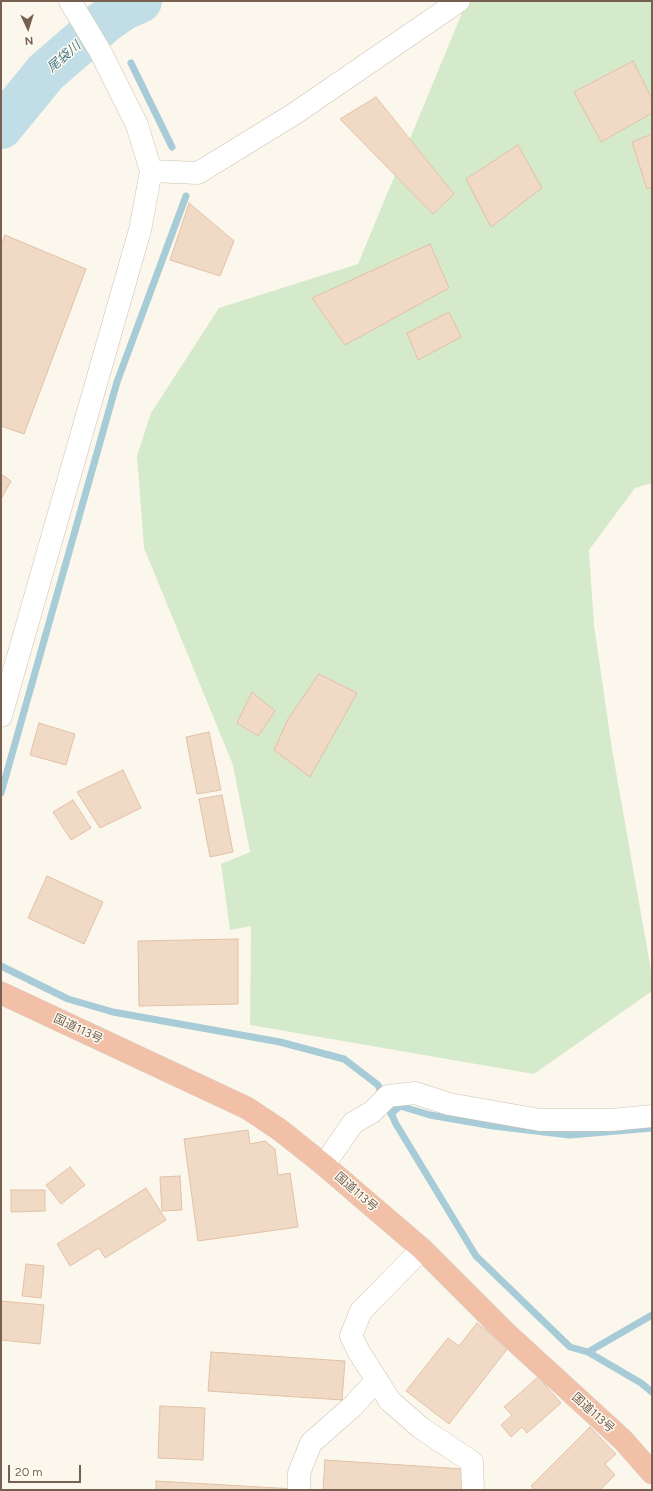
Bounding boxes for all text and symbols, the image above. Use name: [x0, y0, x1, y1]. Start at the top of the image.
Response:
north arrow: [8, 8, 48, 48]
text: N: [24, 34, 34, 47]
water label: 尾袋川: [44, 38, 84, 76]
street label: 国道113号: [51, 1011, 105, 1047]
street label: 国道113号: [331, 1169, 381, 1215]
street label: 国道113号: [569, 1390, 617, 1436]
scale bar: [10, 1457, 83, 1483]
text: 20 m: [15, 1465, 43, 1479]

